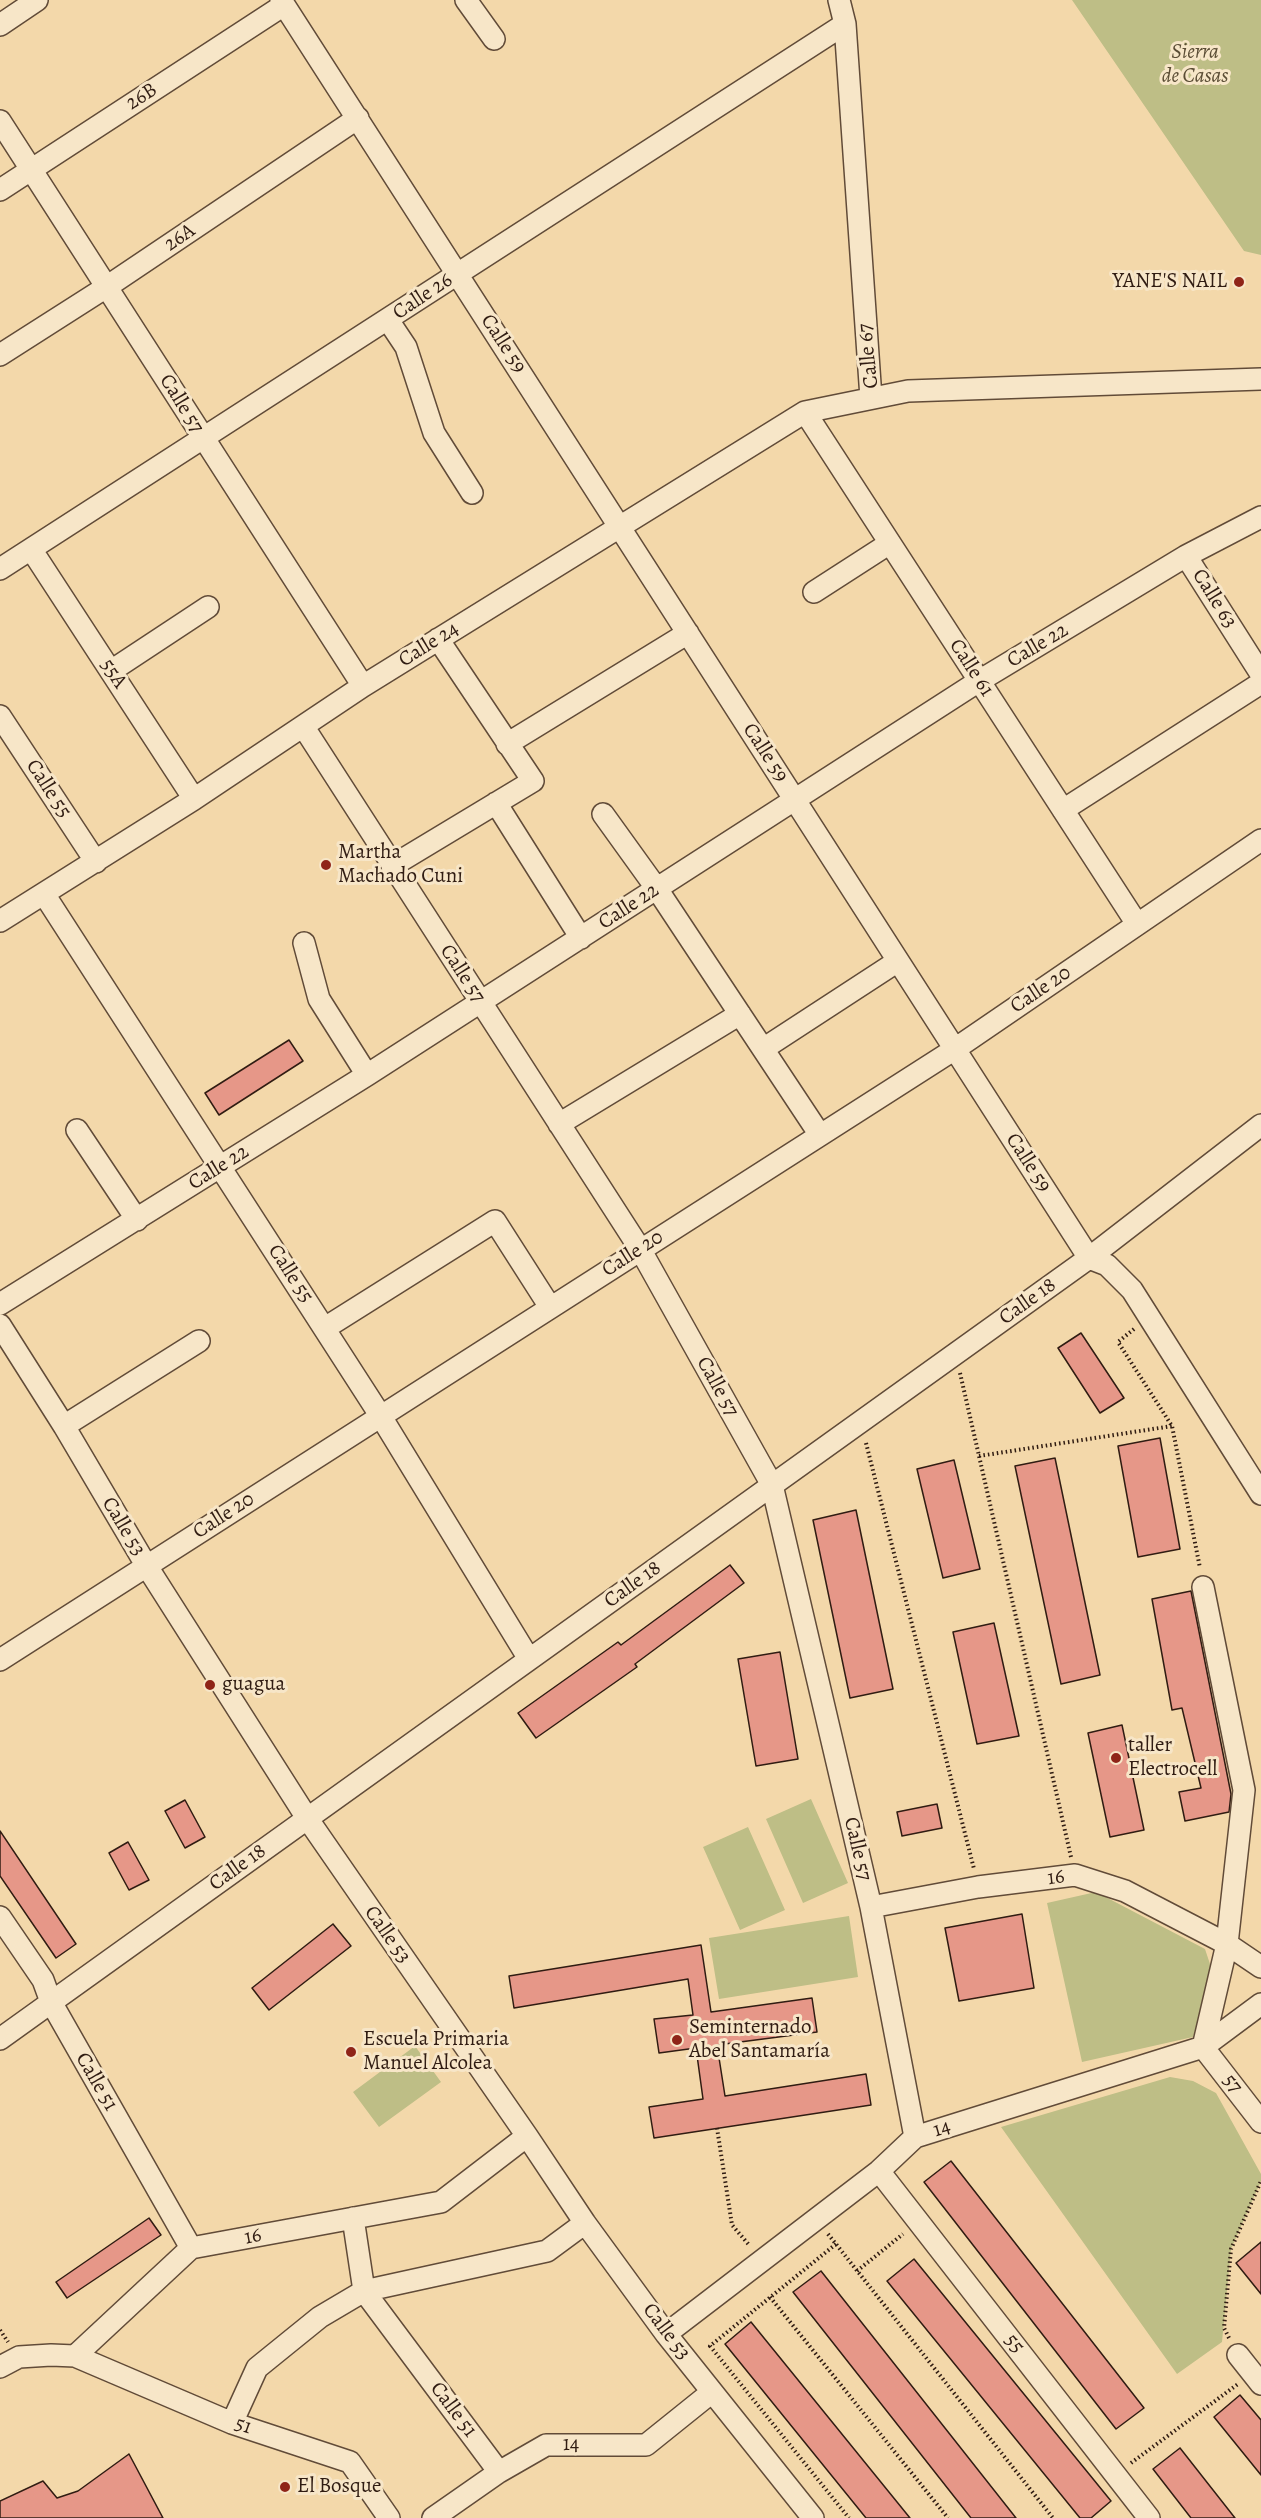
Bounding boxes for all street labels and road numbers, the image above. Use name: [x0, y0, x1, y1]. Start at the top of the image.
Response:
street label: 26B: [122, 78, 162, 116]
street label: 26A: [160, 219, 200, 257]
street label: Calle 26: [388, 268, 458, 326]
street label: Calle 59: [475, 310, 531, 378]
street label: Calle 67: [853, 322, 885, 390]
street label: Calle 57: [153, 370, 209, 438]
street label: Calle 63: [1186, 565, 1242, 633]
street label: Calle 24: [394, 617, 464, 673]
street label: Calle 22: [1003, 618, 1073, 674]
street label: Calle 61: [943, 634, 999, 702]
street label: 55A: [94, 654, 132, 694]
street label: Calle 59: [737, 719, 793, 787]
street label: Calle 55: [20, 755, 76, 823]
street label: Calle 22: [594, 878, 664, 936]
street label: Calle 57: [434, 940, 490, 1008]
street label: Calle 20: [1006, 961, 1076, 1019]
street label: Calle 59: [1000, 1129, 1056, 1197]
street label: Calle 22: [184, 1140, 254, 1196]
street label: Calle 20: [598, 1225, 668, 1283]
street label: Calle 55: [262, 1240, 318, 1308]
street label: Calle 18: [995, 1273, 1061, 1331]
street label: Calle 57: [690, 1353, 744, 1421]
street label: Calle 20: [189, 1487, 259, 1545]
street label: Calle 53: [96, 1493, 150, 1561]
street label: Calle 18: [600, 1556, 666, 1614]
street label: Calle 57: [837, 1815, 877, 1883]
street label: Calle 18: [205, 1839, 271, 1897]
street label: 16: [1046, 1864, 1066, 1892]
street label: Calle 53: [358, 1901, 416, 1969]
street label: Calle 51: [69, 2048, 123, 2116]
street label: 57: [1217, 2069, 1247, 2099]
street label: 14: [930, 2115, 954, 2143]
street label: 16: [242, 2223, 264, 2251]
street label: Calle 53: [637, 2299, 695, 2365]
street label: 55: [999, 2329, 1029, 2359]
street label: Calle 51: [424, 2377, 482, 2443]
street label: 51: [231, 2411, 255, 2441]
street label: 14: [563, 2432, 579, 2458]

